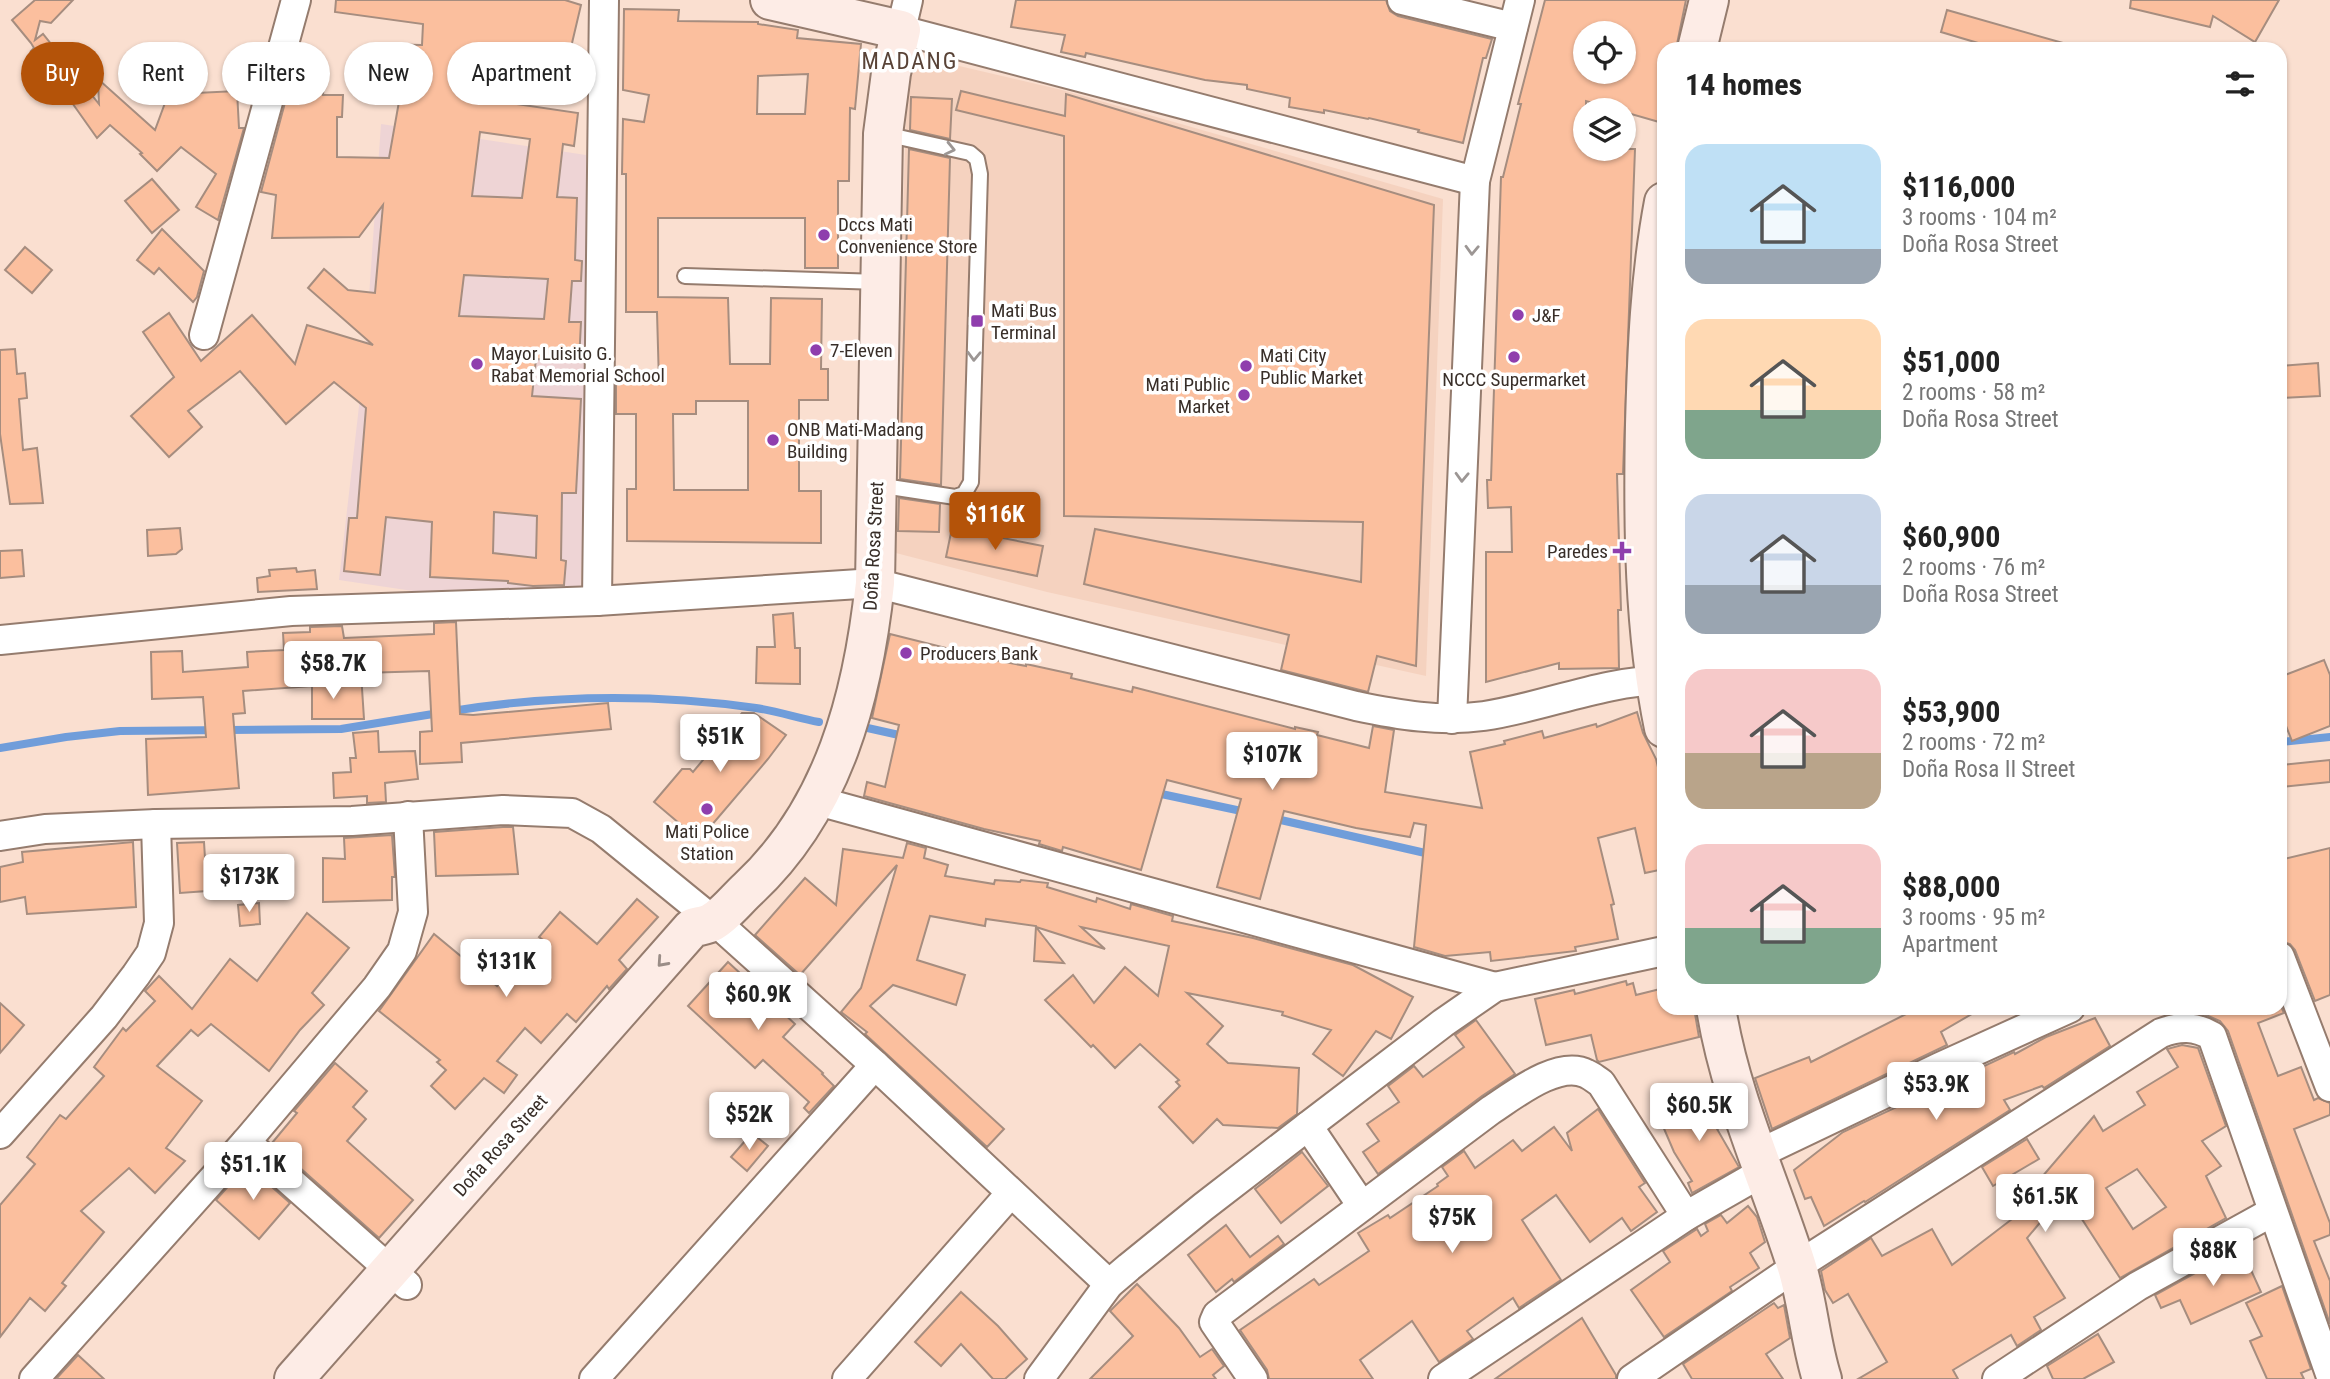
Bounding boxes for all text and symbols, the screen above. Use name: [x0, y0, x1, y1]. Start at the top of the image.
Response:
map controls: [1573, 21, 1636, 161]
button: locate: [1573, 21, 1636, 84]
chip: Buy: [21, 42, 104, 105]
chip: Rent: [118, 42, 208, 105]
chip: Filters: [222, 42, 330, 105]
chip: New: [344, 42, 433, 105]
chip: Apartment: [447, 42, 596, 105]
district label: MADANG: [862, 48, 958, 75]
icon: filters: [2221, 65, 2259, 103]
text: 14 homes: [1685, 67, 1802, 102]
button: layers: [1573, 98, 1636, 161]
one-way arrow: [944, 140, 956, 155]
text: $116,000: [1902, 169, 2015, 204]
icon: home: [1741, 172, 1825, 256]
text: 3 rooms · 104 m²: [1902, 204, 2057, 231]
place label: Dccs Mati Convenience Store: [838, 213, 978, 258]
marker: Dccs Mati Convenience Store: [816, 227, 832, 243]
text: Doña Rosa Street: [1902, 231, 2059, 258]
one-way arrow: [1464, 244, 1479, 255]
place label: Mati Bus Terminal: [991, 299, 1057, 344]
place label: J&F: [1532, 304, 1561, 327]
marker: J&F: [1510, 307, 1526, 323]
marker: Mati Bus Terminal: [969, 313, 985, 329]
place label: 7-Eleven: [830, 339, 893, 362]
place label: Mayor Luisito G. Rabat Memorial School: [491, 342, 665, 387]
marker: 7-Eleven: [808, 342, 824, 358]
place label: Mati City Public Market: [1260, 344, 1363, 389]
text: $51,000: [1902, 344, 2000, 379]
icon: home: [1741, 347, 1825, 431]
marker: NCCC Supermarket: [1506, 349, 1522, 365]
one-way arrow: [967, 351, 982, 362]
marker: Mayor Luisito G. Rabat Memorial School: [469, 356, 485, 372]
marker: Mati City Public Market: [1238, 358, 1254, 374]
place label: NCCC Supermarket: [1442, 368, 1586, 391]
place label: Mati Public Market: [1146, 373, 1230, 418]
text: 2 rooms · 58 m²: [1902, 379, 2045, 406]
marker: Mati Public Market: [1236, 387, 1252, 403]
text: Doña Rosa Street: [1902, 406, 2059, 433]
place label: ONB Mati-Madang Building: [787, 418, 924, 463]
marker: ONB Mati-Madang Building: [765, 432, 781, 448]
one-way arrow: [1455, 472, 1470, 483]
street label: Doña Rosa Street: [859, 481, 888, 611]
pin: $116K: [946, 492, 1044, 552]
text: $116K: [965, 501, 1025, 528]
text: $60,900: [1902, 519, 2000, 554]
icon: home: [1741, 522, 1825, 606]
place label: Paredes: [1547, 540, 1608, 563]
marker: Paredes: [1614, 543, 1630, 559]
text: 2 rooms · 76 m²: [1902, 554, 2045, 581]
text: Doña Rosa Street: [1902, 581, 2059, 608]
pin: $58.7K: [276, 642, 390, 701]
place label: Producers Bank: [920, 642, 1038, 665]
marker: Producers Bank: [898, 645, 914, 661]
text: $58.7K: [300, 650, 366, 677]
text: $53,900: [1902, 694, 2000, 729]
icon: home: [1741, 697, 1825, 781]
pin: $51K: [679, 714, 761, 774]
text: $51K: [696, 723, 744, 750]
text: 2 rooms · 72 m²: [1902, 729, 2045, 756]
pin: $107K: [1223, 732, 1321, 792]
text: $107K: [1242, 741, 1302, 768]
text: Doña Rosa II Street: [1902, 756, 2075, 783]
marker: Mati Police Station: [699, 801, 715, 817]
place label: Mati Police Station: [665, 820, 749, 865]
pin: $173K: [200, 855, 298, 914]
text: $173K: [219, 863, 279, 890]
text: $88,000: [1902, 869, 2000, 904]
icon: home: [1741, 872, 1825, 956]
text: 3 rooms · 95 m²: [1902, 904, 2045, 931]
text: Apartment: [1902, 931, 1998, 958]
pin: $131K: [457, 940, 555, 999]
text: $131K: [476, 948, 536, 975]
one-way arrow: [658, 954, 670, 967]
pin: $60.9K: [701, 972, 815, 1032]
text: $60.9K: [725, 981, 791, 1008]
pin: $53.9K: [1879, 1062, 1993, 1122]
text: $53.9K: [1903, 1071, 1969, 1098]
pin: $60.5K: [1642, 1084, 1756, 1143]
street label: Doña Rosa Street: [449, 1090, 552, 1201]
pin: $52K: [708, 1092, 790, 1152]
text: $60.5K: [1666, 1092, 1732, 1119]
text: $52K: [725, 1101, 773, 1128]
pin: $51.1K: [196, 1142, 310, 1202]
text: $51.1K: [220, 1151, 286, 1178]
pin: $61.5K: [1988, 1174, 2102, 1234]
text: $61.5K: [2012, 1183, 2078, 1210]
pin: $75K: [1411, 1196, 1493, 1255]
text: $75K: [1428, 1204, 1476, 1231]
pin: $88K: [2172, 1228, 2254, 1288]
text: $88K: [2189, 1237, 2237, 1264]

